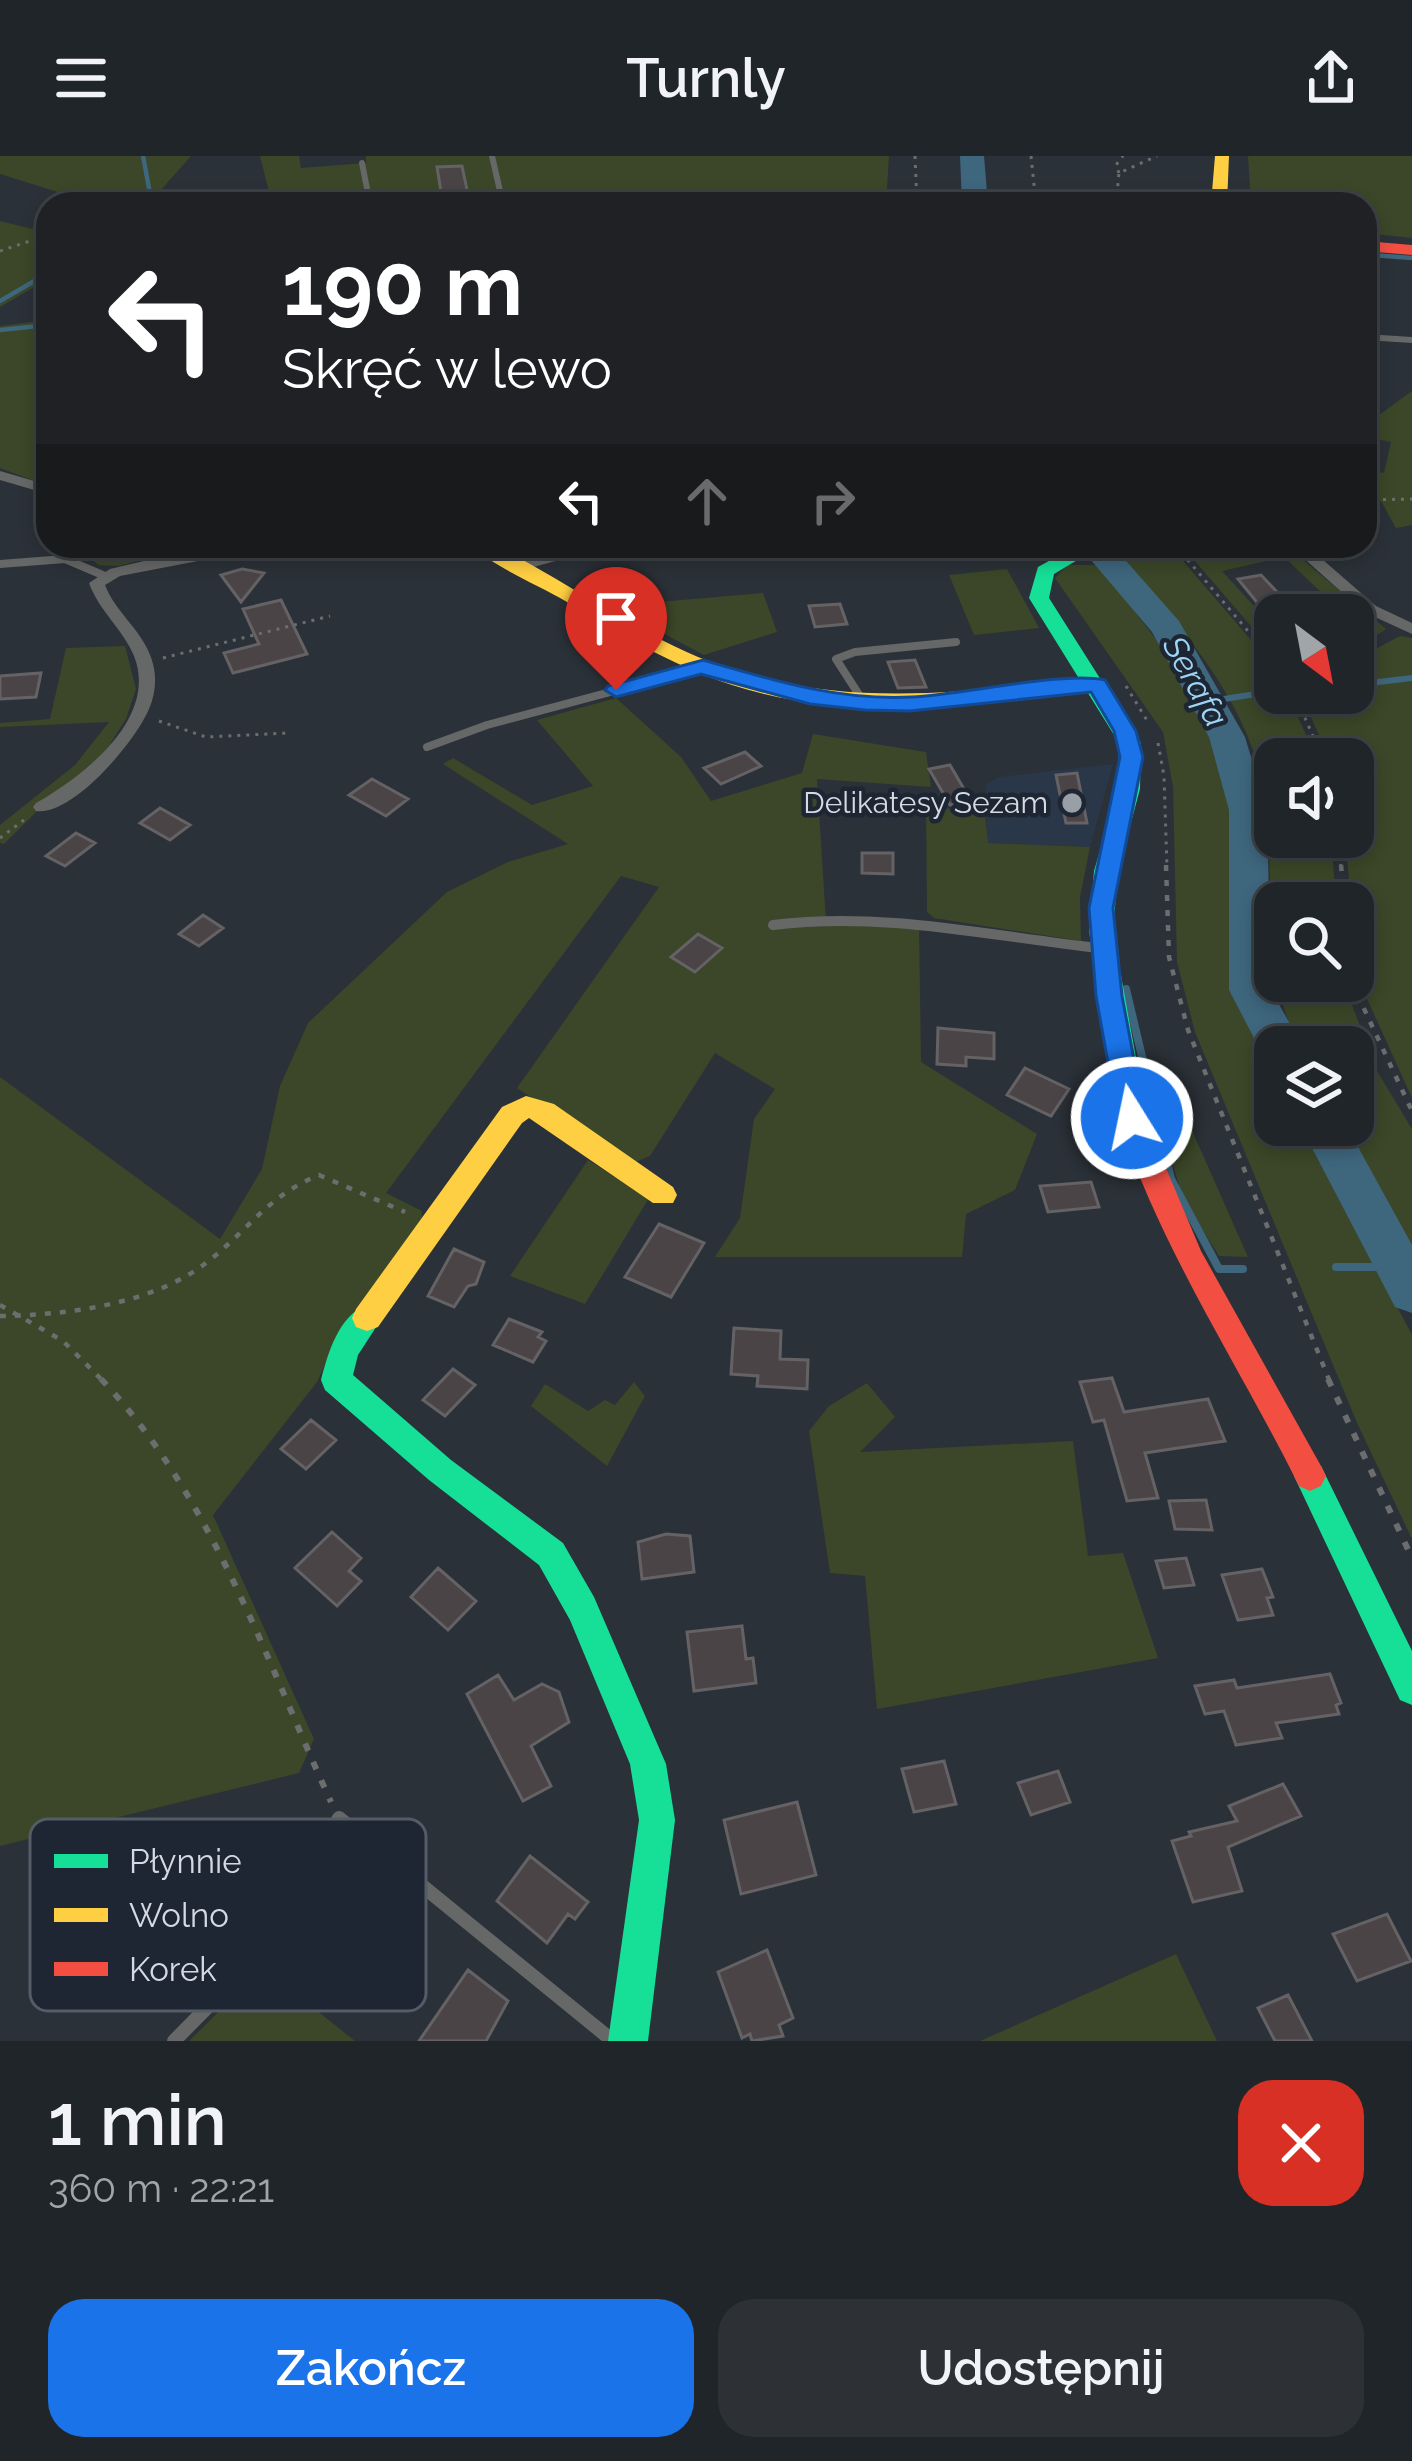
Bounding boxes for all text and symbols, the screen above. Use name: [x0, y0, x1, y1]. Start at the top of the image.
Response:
icon: menu: [48, 45, 114, 111]
icon: share: [1298, 45, 1364, 111]
text: Turnly: [626, 46, 786, 110]
text: 190 m: [282, 236, 523, 335]
icon: left: [84, 240, 240, 396]
text: Skręć w lewo: [282, 337, 612, 401]
icon: left: [548, 468, 614, 534]
icon: ahead: [674, 468, 740, 534]
icon: right: [800, 468, 866, 534]
pin: [565, 567, 667, 690]
icon: arrive: [583, 585, 649, 651]
north arrow: [1254, 594, 1374, 714]
map controls: [1254, 594, 1374, 1146]
water label: Serafa: [1154, 628, 1236, 733]
button: sound: [1254, 738, 1374, 858]
place label: Delikatesy Sezam: [803, 785, 1048, 820]
marker: Delikatesy Sezam: [1059, 790, 1085, 816]
button: search: [1254, 882, 1374, 1002]
button: layers: [1254, 1026, 1374, 1146]
position arrow: [1069, 1055, 1195, 1181]
legend: [30, 1819, 426, 2011]
text: Płynnie: [129, 1842, 242, 1881]
text: Wolno: [129, 1896, 229, 1935]
text: Korek: [129, 1950, 217, 1989]
text: 1 min: [48, 2077, 227, 2162]
button: close: [1238, 2080, 1364, 2206]
text: 360 m · 22:21: [48, 2165, 274, 2211]
button: Zakończ: [48, 2299, 694, 2437]
button: Udostępnij: [718, 2299, 1364, 2437]

